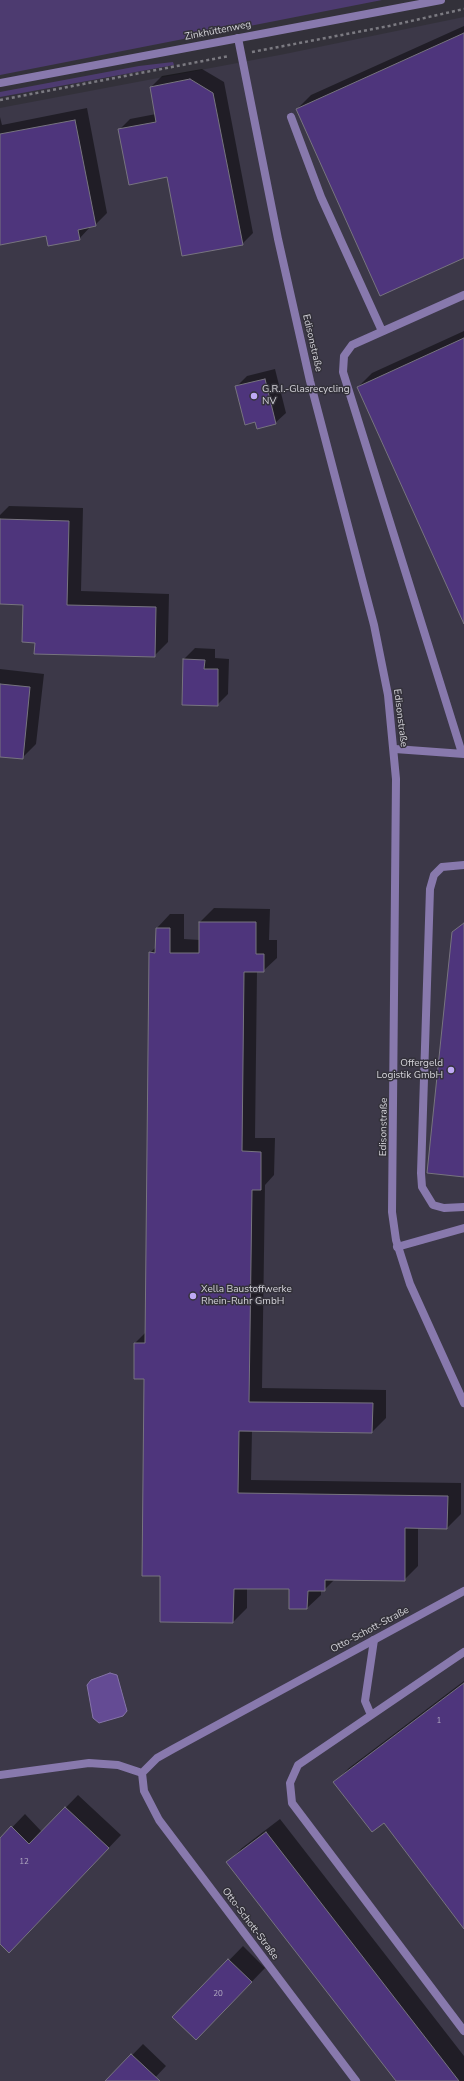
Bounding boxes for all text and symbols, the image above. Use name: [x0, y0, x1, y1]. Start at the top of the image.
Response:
street label: Zinkhüttenweg: [184, 19, 252, 43]
street label: Edisonstraße: [300, 313, 324, 373]
place label: G.R.I.-Glasrecycling NV: [262, 384, 350, 408]
marker: G.R.I.-Glasrecycling NV: [249, 391, 259, 401]
street label: Edisonstraße: [390, 688, 410, 748]
place label: Offergeld Logistik GmbH: [376, 1058, 443, 1082]
marker: Offergeld Logistik GmbH: [446, 1065, 456, 1075]
street label: Edisonstraße: [377, 1098, 391, 1156]
place label: Xella Baustoffwerke Rhein-Ruhr GmbH: [201, 1284, 292, 1308]
marker: Xella Baustoffwerke Rhein-Ruhr GmbH: [188, 1291, 198, 1301]
street label: Otto-Schott-Straße: [329, 1604, 411, 1656]
house number: 1: [437, 1716, 441, 1726]
house number: 12: [19, 1857, 29, 1867]
street label: Otto-Schott-Straße: [219, 1886, 281, 1962]
house number: 20: [213, 1989, 223, 1999]

